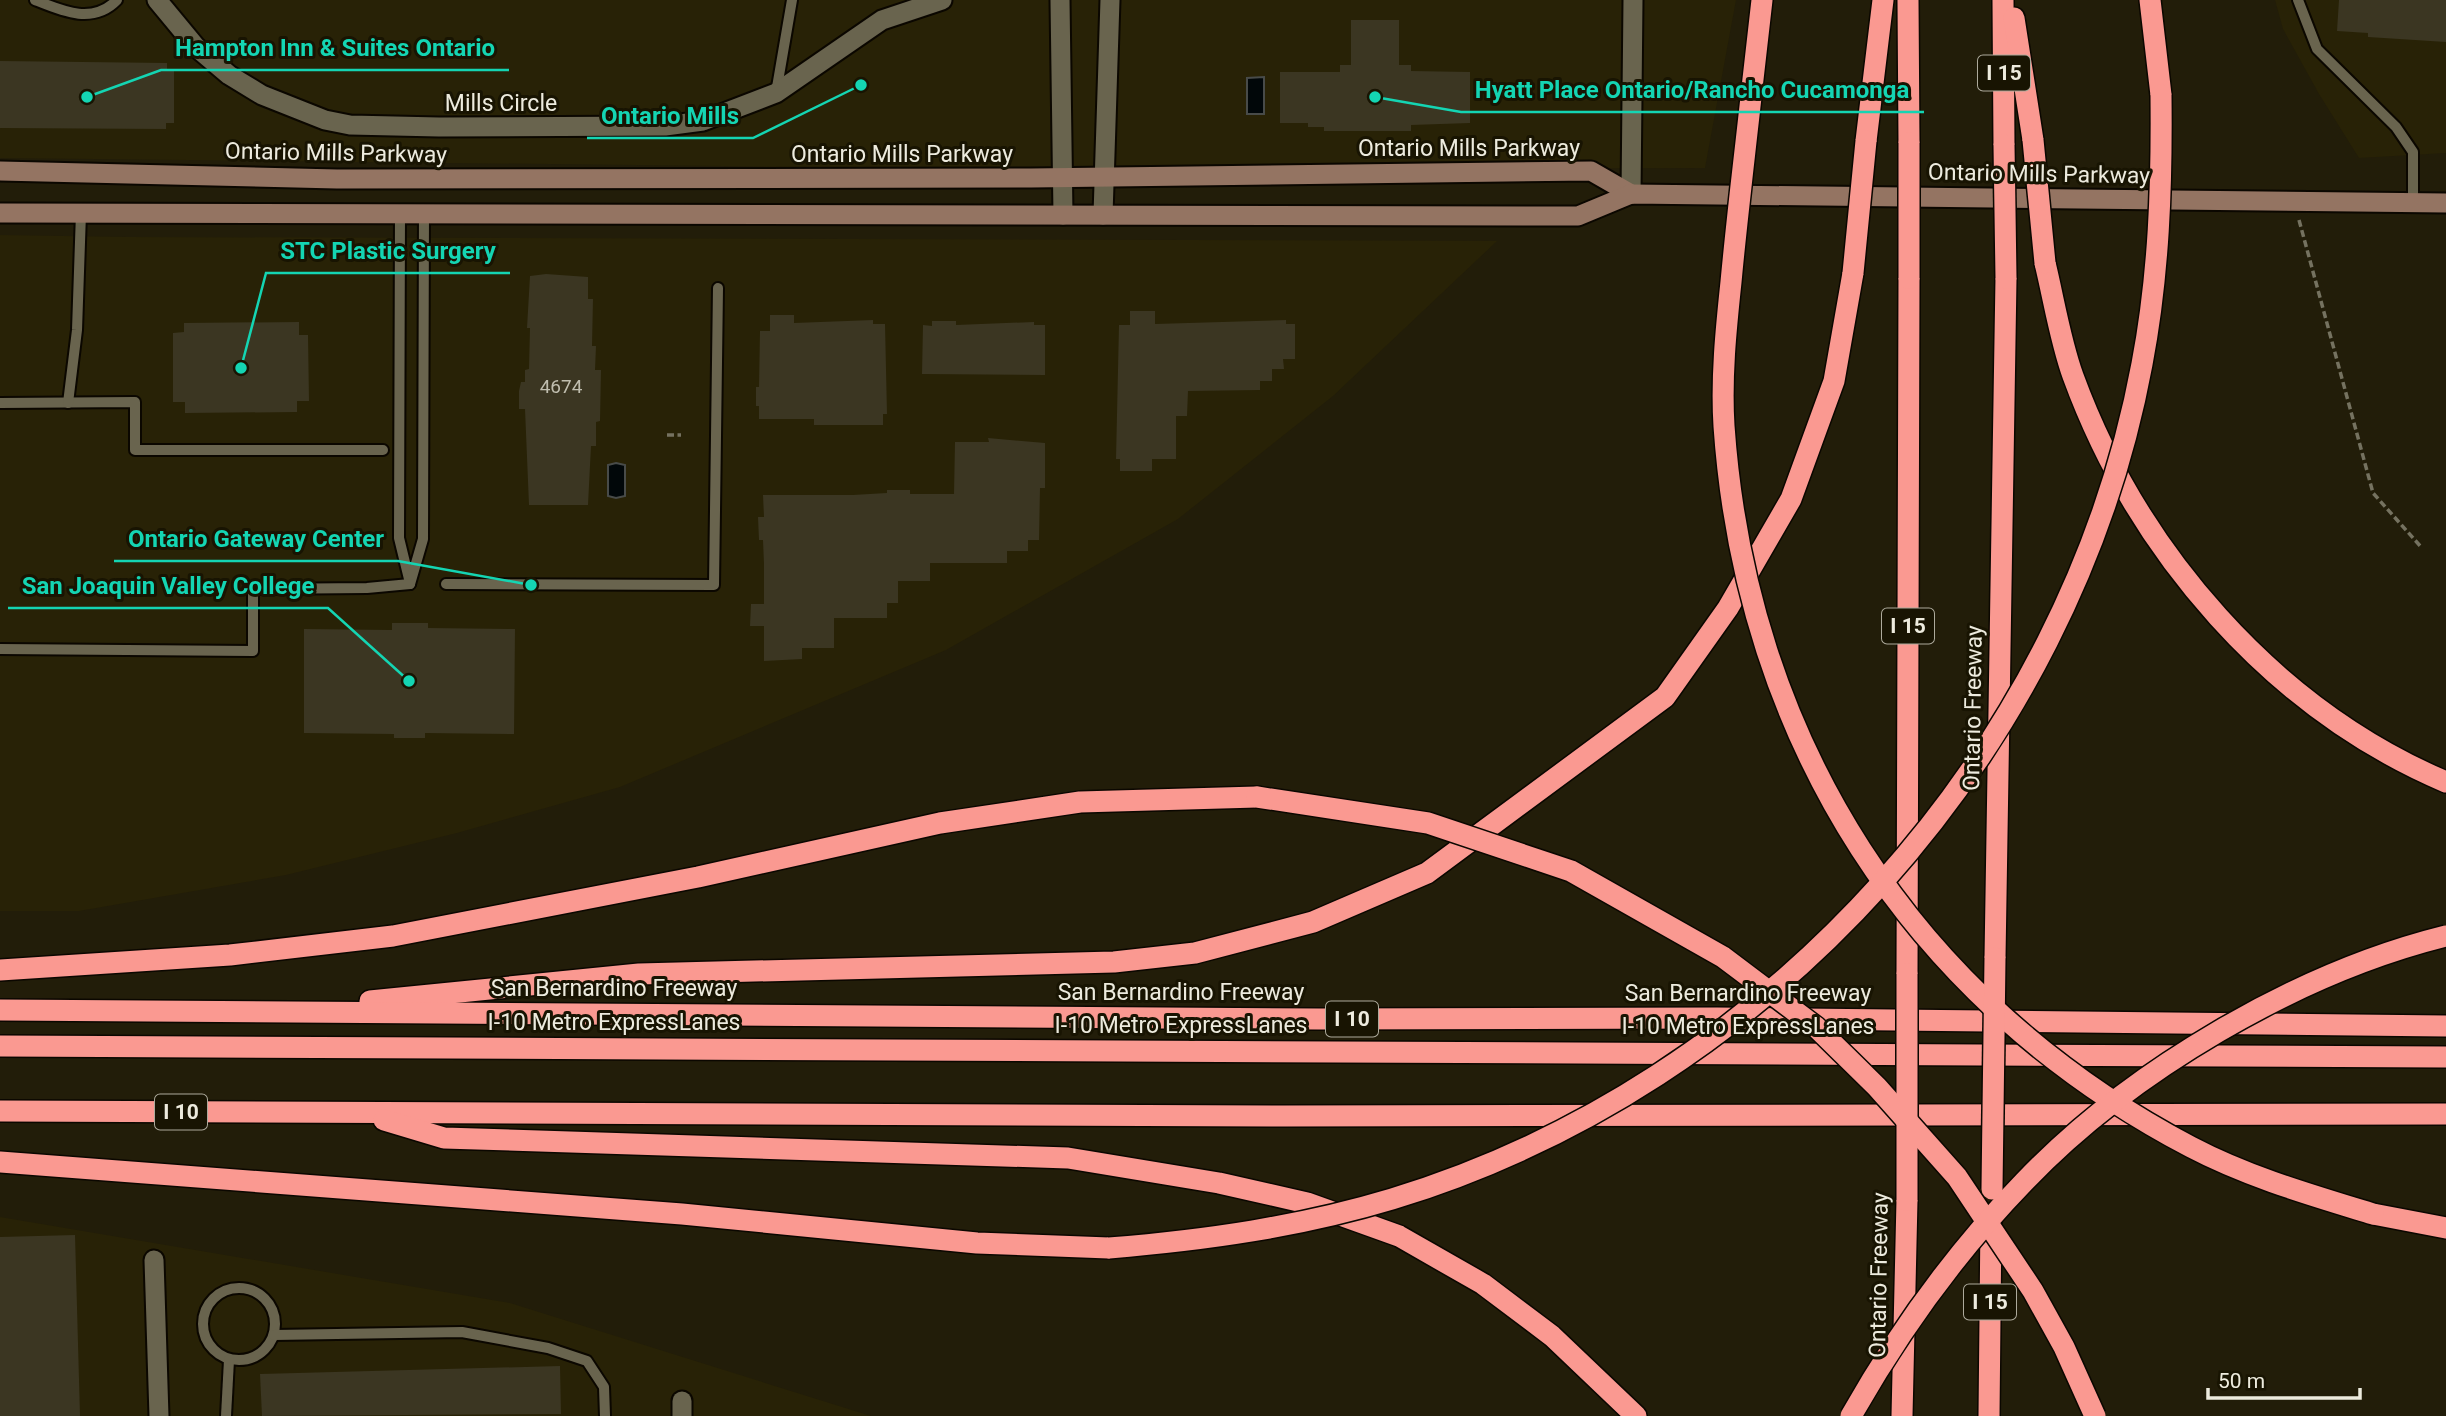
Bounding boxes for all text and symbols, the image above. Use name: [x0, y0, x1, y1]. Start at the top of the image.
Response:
callout: Hampton Inn & Suites Ontario: [161, 25, 509, 70]
text: Hampton Inn & Suites Ontario: [175, 34, 495, 62]
road number: I 15: [1978, 56, 2030, 90]
callout: Hyatt Place Ontario/Rancho Cucamonga: [1461, 67, 1924, 112]
text: Hyatt Place Ontario/Rancho Cucamonga: [1475, 76, 1909, 104]
street label: Mills Circle: [445, 90, 557, 117]
callout: Ontario Mills: [587, 93, 753, 138]
text: Ontario Mills: [601, 102, 739, 130]
street label: Ontario Mills Parkway: [1358, 135, 1580, 162]
street label: Ontario Mills Parkway: [225, 138, 447, 168]
street label: Ontario Mills Parkway: [791, 141, 1013, 168]
street label: Ontario Mills Parkway: [1928, 159, 2150, 189]
callout: STC Plastic Surgery: [266, 228, 510, 273]
text: STC Plastic Surgery: [280, 237, 497, 265]
house number: 4674: [540, 375, 583, 398]
callout: Ontario Gateway Center: [114, 516, 398, 561]
text: Ontario Gateway Center: [128, 525, 384, 553]
callout: San Joaquin Valley College: [8, 563, 328, 608]
text: San Joaquin Valley College: [22, 572, 314, 600]
road number: I 15: [1882, 608, 1934, 644]
street label: Ontario Freeway: [1958, 625, 1988, 791]
street label: San Bernardino Freeway: [491, 975, 737, 1002]
street label: San Bernardino Freeway: [1058, 979, 1304, 1006]
street label: San Bernardino Freeway: [1625, 980, 1871, 1007]
road number: I 10: [1326, 1002, 1378, 1036]
street label: I-10 Metro ExpressLanes: [488, 1009, 740, 1036]
street label: I-10 Metro ExpressLanes: [1055, 1012, 1307, 1039]
street label: I-10 Metro ExpressLanes: [1622, 1013, 1874, 1040]
road number: I 10: [155, 1094, 207, 1130]
street label: Ontario Freeway: [1864, 1192, 1894, 1358]
road number: I 15: [1964, 1284, 2016, 1320]
scale bar: [2208, 1356, 2360, 1400]
text: 50 m: [2218, 1369, 2265, 1393]

